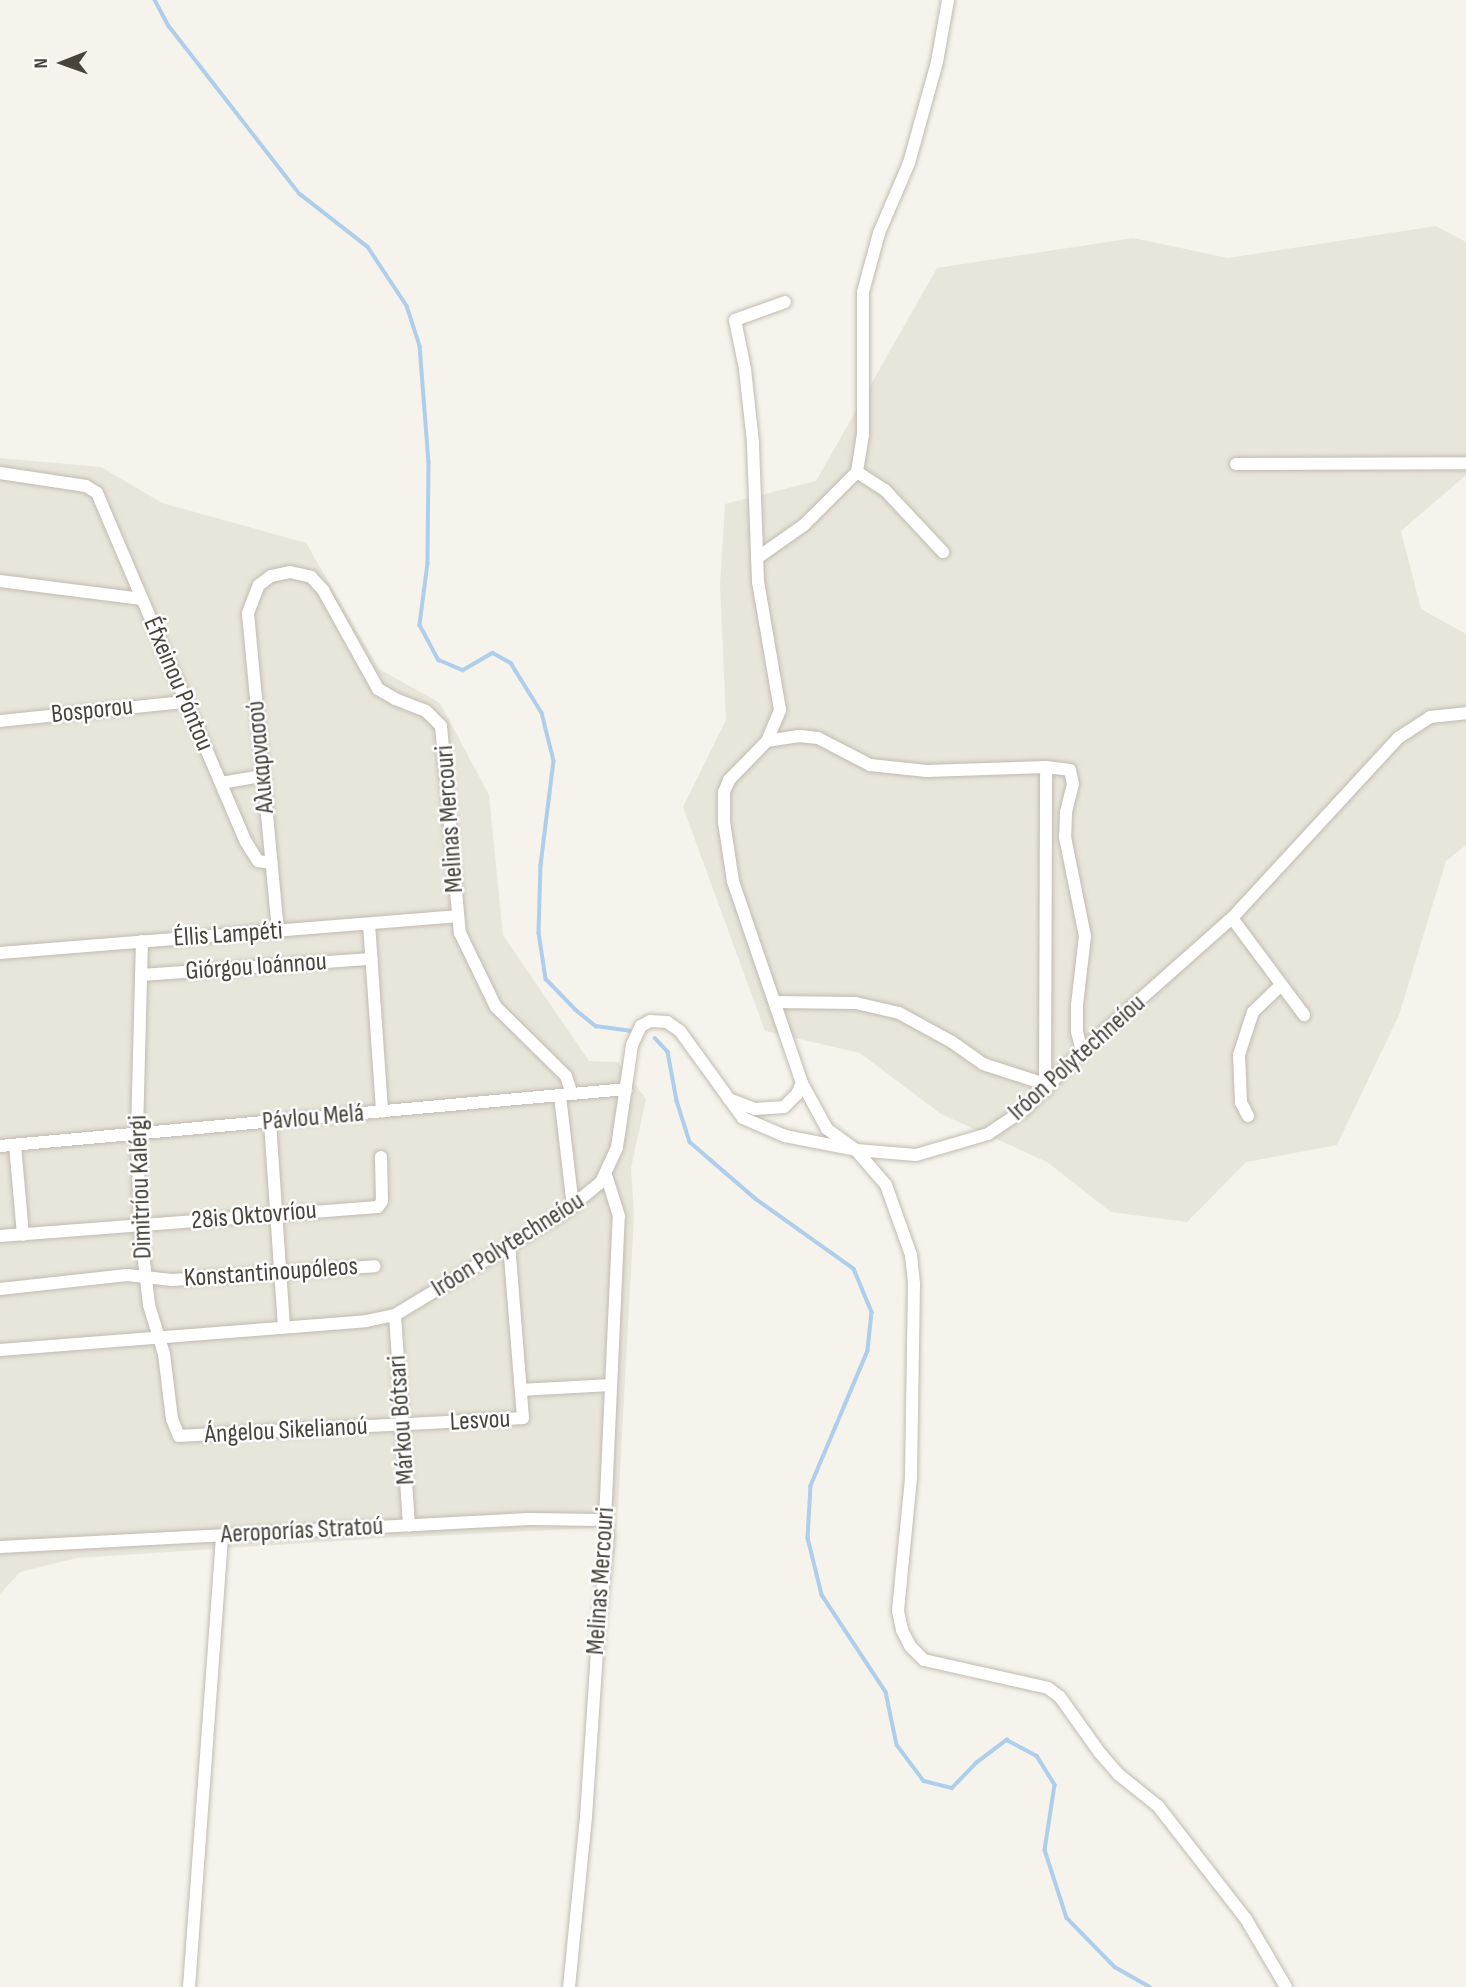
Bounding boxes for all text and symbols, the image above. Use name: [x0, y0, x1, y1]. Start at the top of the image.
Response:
north arrow: [28, 28, 98, 98]
text: N: [30, 58, 53, 69]
street label: Éfxeinou Póntou: [136, 612, 220, 756]
street label: Bosporou: [50, 691, 134, 731]
street label: Αλικαρνασού: [241, 699, 281, 815]
street label: Melinas Mercouri: [429, 744, 471, 894]
street label: Éllis Lampéti: [172, 916, 284, 954]
street label: Giórgou Ioánnou: [184, 947, 328, 987]
street label: Iróon Polytechneíou: [1002, 988, 1152, 1128]
street label: Pávlou Melá: [261, 1098, 365, 1138]
street label: Dimitríou Kalérgi: [123, 1114, 159, 1260]
street label: Iróon Polytechneíou: [426, 1186, 590, 1304]
street label: 28is Oktovríou: [190, 1195, 318, 1237]
street label: Konstantinoupóleos: [183, 1251, 359, 1295]
street label: Márkou Bótsari: [382, 1354, 422, 1486]
street label: Lesvou: [449, 1404, 511, 1438]
street label: Ángelou Sikelianoú: [204, 1411, 368, 1451]
street label: Melinas Mercouri: [580, 1506, 622, 1656]
street label: Aeroporías Stratoú: [220, 1511, 384, 1551]

